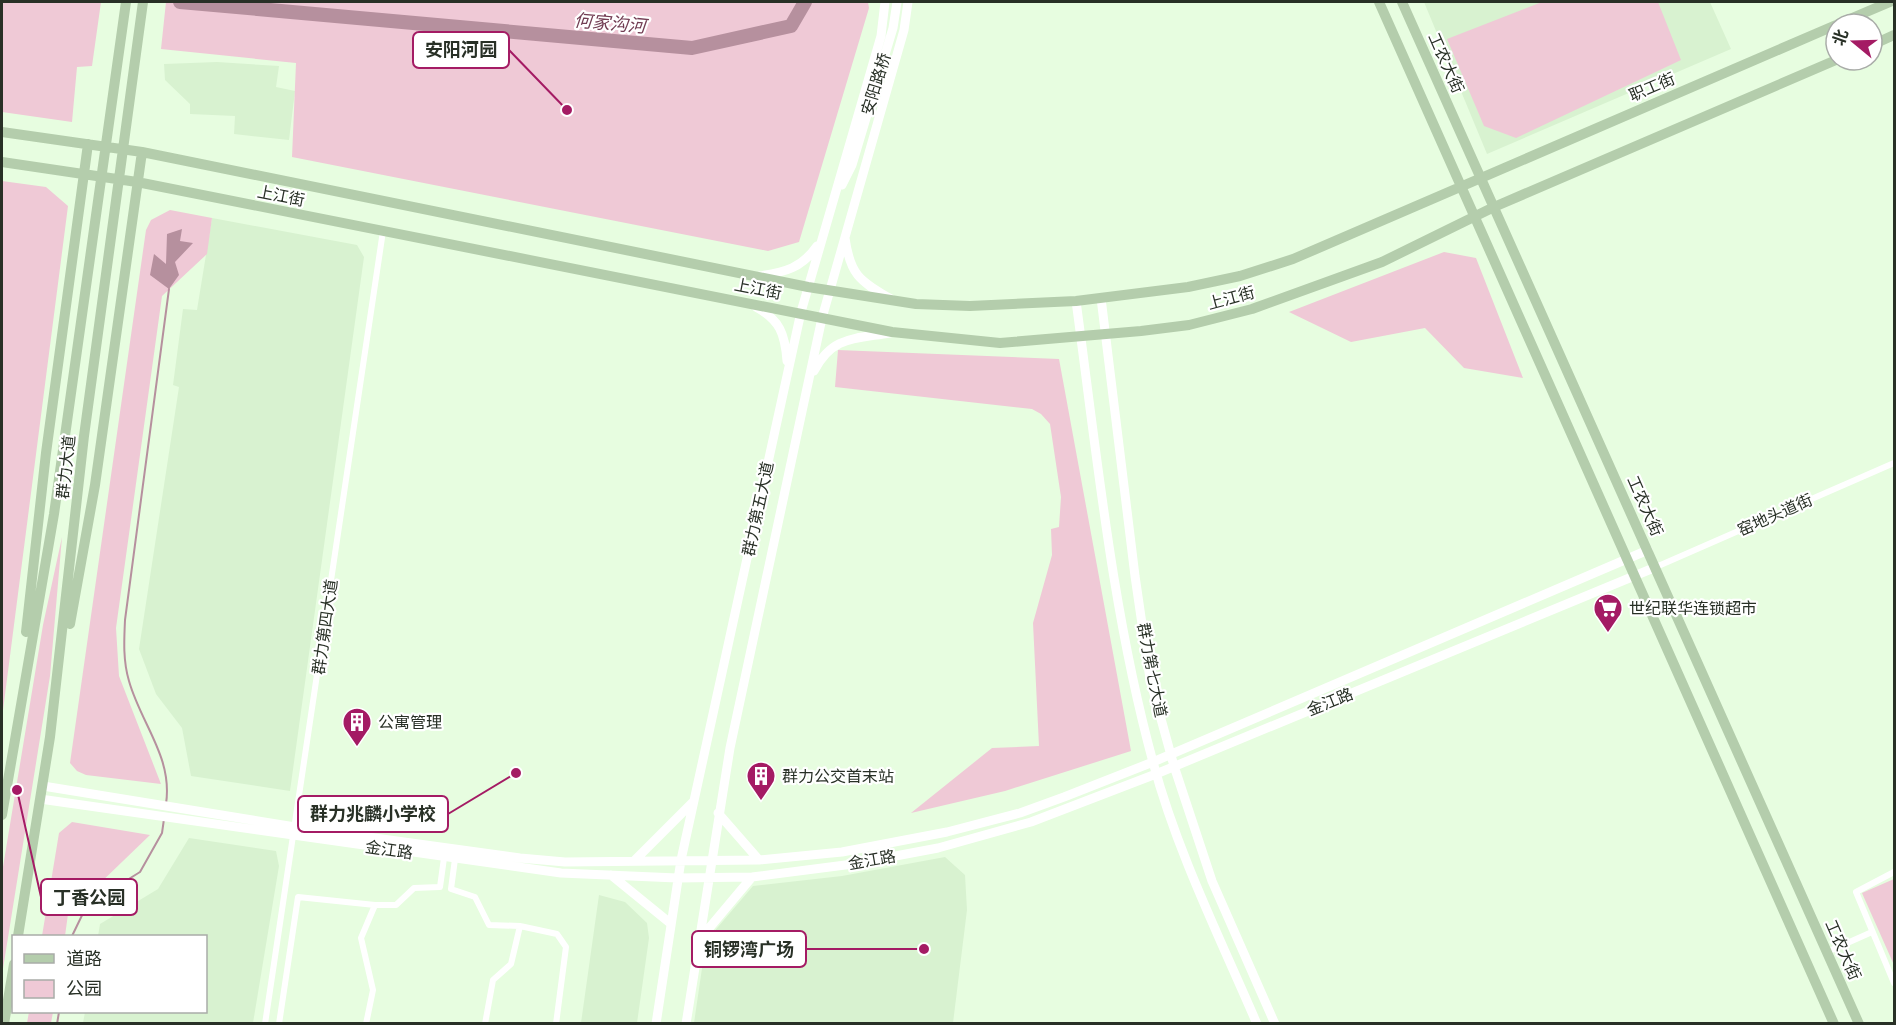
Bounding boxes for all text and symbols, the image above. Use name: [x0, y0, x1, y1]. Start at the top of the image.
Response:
water label: 何家沟河: [573, 9, 650, 37]
north arrow: [1824, 12, 1884, 72]
text: 北: [1829, 27, 1852, 48]
street label: 工农大街: [1424, 30, 1468, 96]
callout: 安阳河园: [413, 32, 509, 68]
text: 安阳河园: [425, 39, 497, 60]
street label: 安阳路桥: [858, 51, 894, 117]
street label: 职工街: [1626, 69, 1678, 105]
street label: 上江街: [256, 182, 306, 210]
street label: 上江街: [733, 275, 783, 303]
street label: 上江街: [1205, 283, 1257, 313]
street label: 群力大道: [53, 434, 79, 500]
street label: 群力第五大道: [739, 460, 777, 558]
street label: 工农大街: [1623, 473, 1667, 539]
street label: 窑地头道街: [1735, 490, 1815, 540]
street label: 群力第四大道: [309, 578, 341, 676]
supermarket icon: 世纪联华连锁超市: [1592, 592, 1624, 634]
place label: 世纪联华连锁超市: [1629, 599, 1757, 618]
street label: 群力第七大道: [1134, 621, 1170, 719]
street label: 金江路: [1304, 684, 1356, 720]
building icon: 公寓管理: [341, 706, 373, 748]
place label: 公寓管理: [378, 713, 442, 732]
building icon: 群力公交首末站: [745, 760, 777, 802]
place label: 群力公交首末站: [782, 767, 894, 786]
callout: 群力兆麟小学校: [298, 796, 448, 832]
text: 群力兆麟小学校: [310, 803, 436, 824]
street label: 金江路: [364, 837, 414, 863]
street label: 金江路: [847, 846, 897, 874]
callout: 丁香公园: [41, 879, 137, 915]
text: 丁香公园: [53, 887, 125, 908]
street label: 工农大街: [1821, 917, 1865, 983]
callout: 铜锣湾广场: [692, 931, 806, 967]
legend: [12, 935, 207, 1013]
text: 铜锣湾广场: [704, 939, 794, 960]
text: 道路: [66, 948, 102, 969]
text: 公园: [66, 978, 102, 999]

